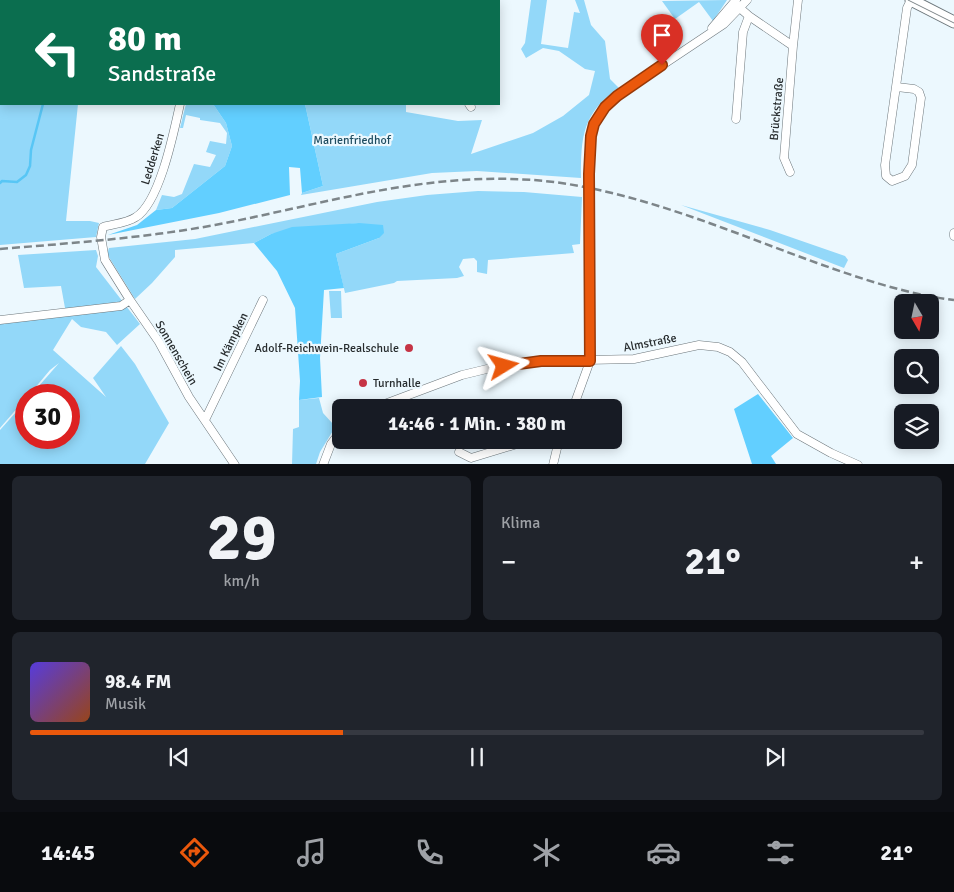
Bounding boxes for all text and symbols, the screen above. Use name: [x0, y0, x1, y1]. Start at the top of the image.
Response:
pin: [641, 14, 683, 65]
text: 80 m: [108, 17, 182, 60]
icon: left: [25, 20, 90, 85]
icon: arrive: [648, 21, 676, 49]
text: Sandstraße: [108, 60, 216, 87]
street label: Brückstraße: [767, 77, 787, 141]
street label: Ledderken: [138, 131, 168, 187]
park label: Marienfriedhof: [313, 133, 392, 148]
north arrow: [894, 294, 939, 339]
map controls: [894, 294, 939, 449]
street label: Im Kämpken: [210, 310, 252, 374]
street label: Sonnenschein: [152, 318, 200, 388]
street label: Almstraße: [622, 331, 678, 355]
position arrow: [477, 339, 529, 391]
place label: Adolf-Reichwein-Realschule: [255, 341, 399, 356]
marker: Adolf-Reichwein-Realschule: [403, 342, 415, 354]
button: search: [894, 349, 939, 394]
place label: Turnhalle: [373, 376, 421, 391]
marker: Turnhalle: [357, 377, 369, 389]
speed limit sign: 30: [15, 384, 80, 449]
button: layers: [894, 404, 939, 449]
text: 14:46 · 1 Min. · 380 m: [388, 412, 566, 436]
text: 29: [206, 498, 277, 578]
text: Klima: [501, 513, 540, 533]
text: 21°: [684, 538, 741, 585]
text: −: [501, 545, 516, 579]
text: +: [909, 545, 924, 579]
text: km/h: [223, 571, 260, 591]
text: 98.4 FM: [105, 670, 171, 694]
text: Musik: [105, 694, 146, 714]
icon: previous: [165, 743, 193, 771]
icon: pause: [463, 743, 491, 771]
icon: next: [761, 743, 789, 771]
icon: directions: [177, 835, 212, 870]
icon: music: [294, 835, 329, 870]
icon: phone: [412, 835, 447, 870]
icon: climate: [529, 835, 564, 870]
icon: car: [646, 835, 681, 870]
icon: filters: [763, 835, 798, 870]
text: 14:45: [41, 839, 95, 866]
text: 21°: [880, 839, 913, 866]

